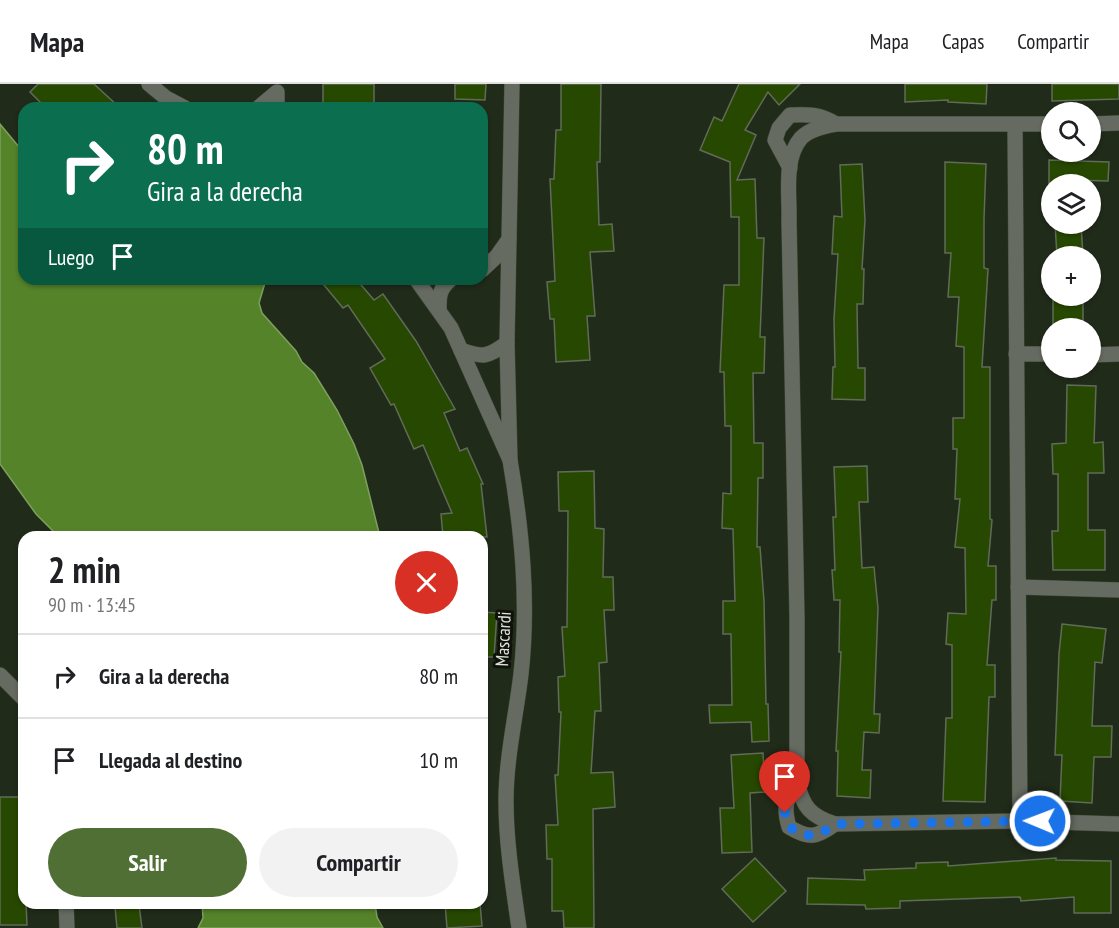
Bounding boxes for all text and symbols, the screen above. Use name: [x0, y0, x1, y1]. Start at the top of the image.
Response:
text: Mapa: [30, 23, 84, 60]
text: Mapa: [870, 28, 909, 55]
text: Capas: [942, 28, 984, 55]
text: Compartir: [1017, 28, 1089, 55]
map controls: [1041, 102, 1101, 378]
button: search: [1041, 102, 1101, 162]
text: 80 m: [147, 121, 224, 176]
icon: right: [48, 126, 126, 204]
text: Gira a la derecha: [147, 174, 303, 208]
button: layers: [1041, 174, 1101, 234]
icon: arrive: [106, 240, 139, 273]
text: Luego: [48, 243, 94, 271]
button: +: [1041, 246, 1101, 306]
button: −: [1041, 318, 1101, 378]
text: 2 min: [48, 546, 121, 593]
button: close: [395, 551, 458, 614]
text: 90 m · 13:45: [48, 592, 136, 618]
street label: Mascardi: [490, 611, 516, 667]
icon: right: [48, 660, 81, 693]
text: Gira a la derecha: [99, 662, 229, 690]
text: 80 m: [419, 662, 458, 690]
icon: arrive: [48, 744, 81, 777]
text: Llegada al destino: [99, 746, 242, 774]
text: 10 m: [419, 746, 458, 774]
pin: [759, 751, 810, 813]
icon: arrive: [768, 760, 801, 793]
position arrow: [1008, 789, 1072, 853]
button: Salir: [48, 828, 247, 897]
button: Compartir: [259, 828, 458, 897]

